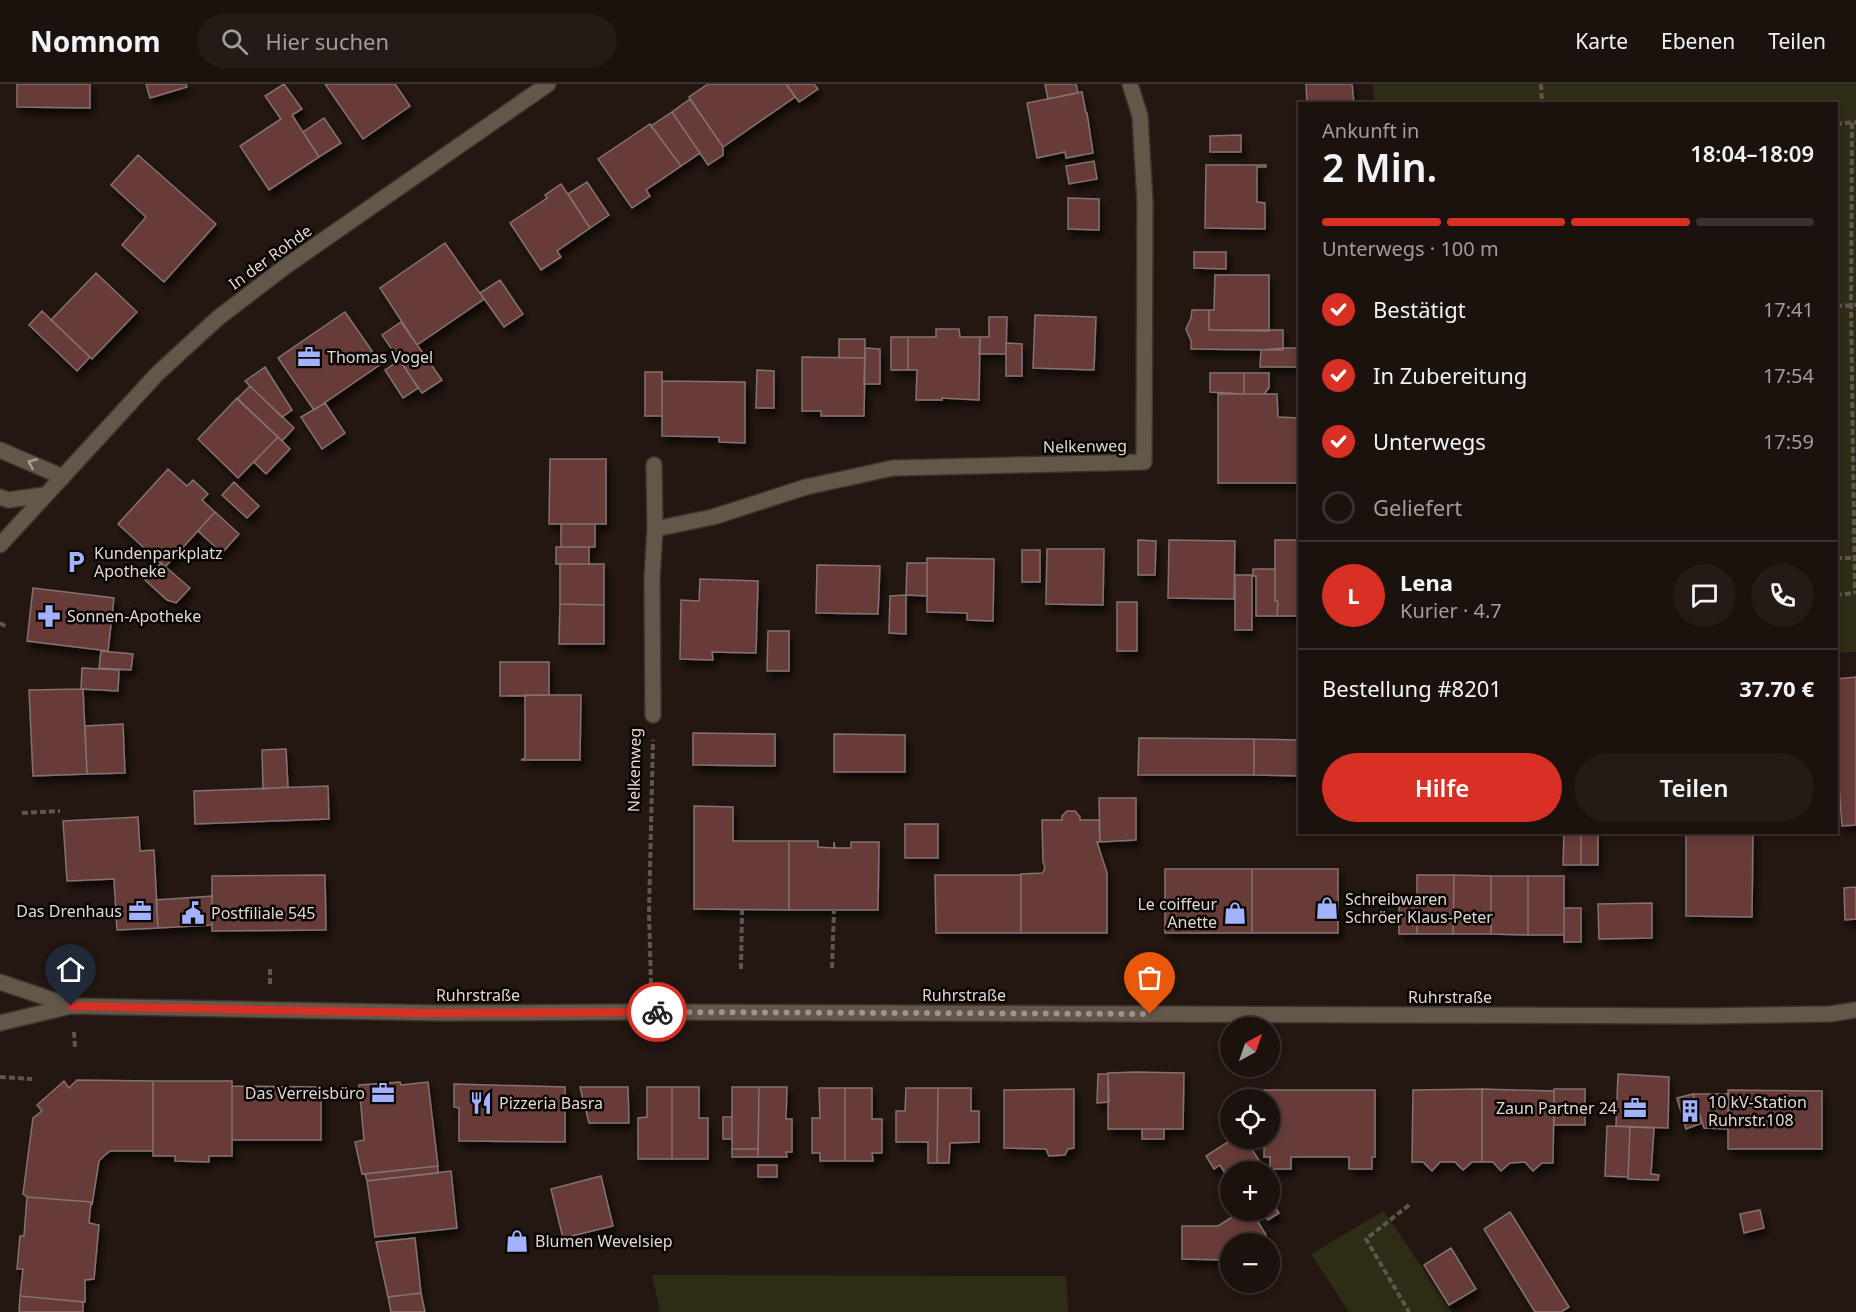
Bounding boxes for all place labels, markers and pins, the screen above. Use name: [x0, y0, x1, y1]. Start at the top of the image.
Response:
office icon: Thomas Vogel: [296, 344, 322, 370]
place label: Thomas Vogel: [327, 346, 433, 368]
place label: Kundenparkplatz Apotheke: [94, 542, 223, 582]
parking icon: Kundenparkplatz Apotheke: [63, 549, 89, 575]
pharmacy icon: Sonnen-Apotheke: [36, 603, 62, 629]
place label: Sonnen-Apotheke: [67, 605, 201, 627]
place label: Schreibwaren Schröer Klaus-Peter: [1345, 888, 1493, 928]
place label: Le coiffeur Anette: [1137, 893, 1217, 933]
shop icon: Schreibwaren Schröer Klaus-Peter: [1314, 895, 1340, 921]
office icon: Das Drenhaus: [127, 898, 153, 924]
place label: Das Drenhaus: [16, 900, 122, 922]
public building icon: Postfiliale 545: [180, 900, 206, 926]
shop icon: Le coiffeur Anette: [1222, 900, 1248, 926]
place label: Postfiliale 545: [211, 902, 315, 924]
pin: [45, 944, 96, 1006]
pin: [1124, 952, 1175, 1014]
office icon: Das Verreisbüro: [370, 1080, 396, 1106]
place label: Das Verreisbüro: [245, 1082, 365, 1104]
restaurant icon: Pizzeria Basra: [468, 1090, 494, 1116]
place label: 10 kV-Station Ruhrstr.108: [1708, 1091, 1807, 1131]
place label: Pizzeria Basra: [499, 1092, 603, 1114]
office icon: Zaun Partner 24: [1622, 1095, 1648, 1121]
place label: Zaun Partner 24: [1496, 1097, 1617, 1119]
building icon: 10 kV-Station Ruhrstr.108: [1677, 1098, 1703, 1124]
shop icon: Blumen Wevelsiep: [504, 1228, 530, 1254]
place label: Blumen Wevelsiep: [535, 1230, 673, 1252]

